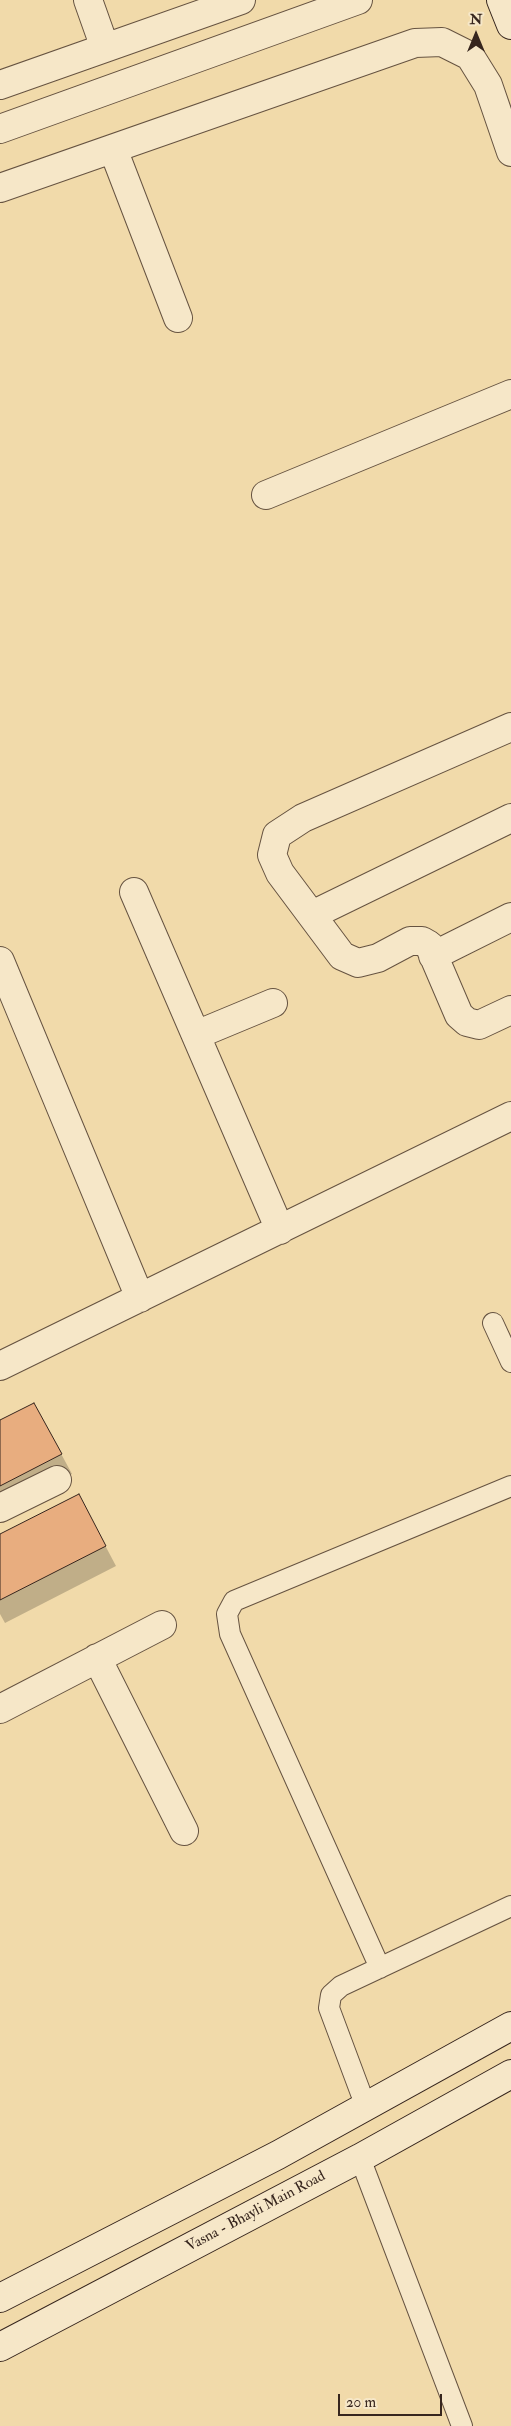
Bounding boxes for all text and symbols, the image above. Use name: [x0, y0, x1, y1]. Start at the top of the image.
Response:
north arrow: [451, 10, 501, 60]
text: N: [470, 11, 482, 28]
street label: Vasna - Bhayli Main Road: [183, 2168, 329, 2256]
scale bar: [341, 2384, 445, 2416]
text: 20 m: [346, 2393, 376, 2412]

